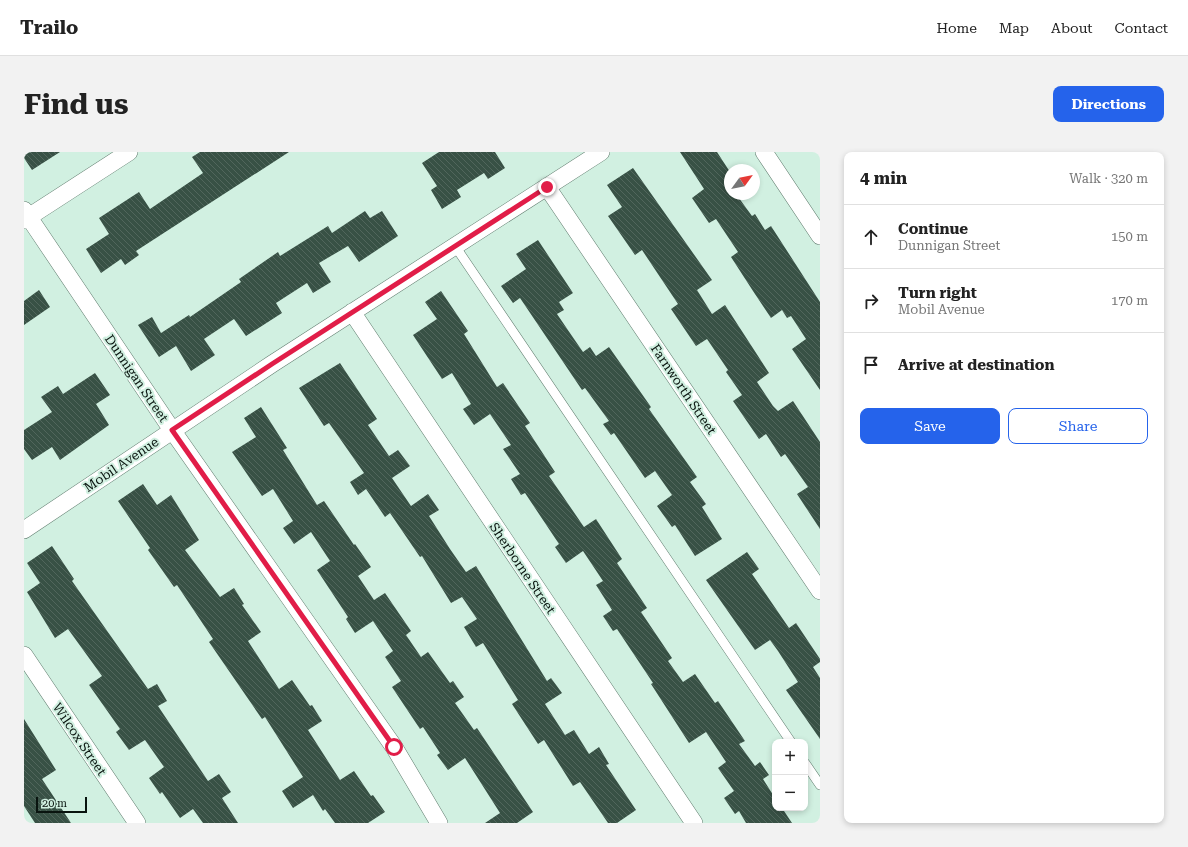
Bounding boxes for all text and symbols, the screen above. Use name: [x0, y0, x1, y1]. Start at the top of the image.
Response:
text: Trailo: [20, 16, 78, 39]
text: Home: [936, 20, 977, 36]
text: Map: [999, 20, 1029, 36]
text: About: [1051, 20, 1093, 36]
text: Contact: [1115, 20, 1168, 36]
button: Directions: [1053, 86, 1164, 122]
text: Find us: [24, 88, 128, 121]
north arrow: [724, 164, 760, 200]
text: 4 min: [860, 168, 907, 188]
text: Walk · 320 m: [1069, 171, 1148, 186]
route end: [538, 178, 556, 196]
text: Continue: [898, 220, 968, 238]
icon: ahead: [860, 226, 882, 248]
text: 150 m: [1111, 229, 1148, 244]
text: Dunnigan Street: [898, 238, 1000, 253]
text: Turn right: [898, 284, 977, 302]
icon: right: [860, 290, 882, 312]
text: 170 m: [1111, 293, 1148, 308]
text: Mobil Avenue: [898, 302, 985, 317]
street label: Dunnigan Street: [102, 332, 171, 425]
street label: Farnworth Street: [648, 341, 719, 437]
icon: arrive: [860, 354, 882, 376]
text: Arrive at destination: [898, 356, 1054, 374]
button: Save: [860, 408, 1000, 444]
button: Share: [1008, 408, 1148, 444]
street label: Mobil Avenue: [81, 434, 161, 495]
street label: Sherborne Street: [487, 520, 559, 617]
street label: Wilcox Street: [50, 700, 109, 779]
route start: [385, 738, 403, 756]
map controls: [772, 739, 808, 811]
button: +: [772, 739, 808, 775]
button: −: [772, 775, 808, 811]
scale bar: [36, 795, 87, 814]
text: 20 m: [42, 797, 67, 810]

